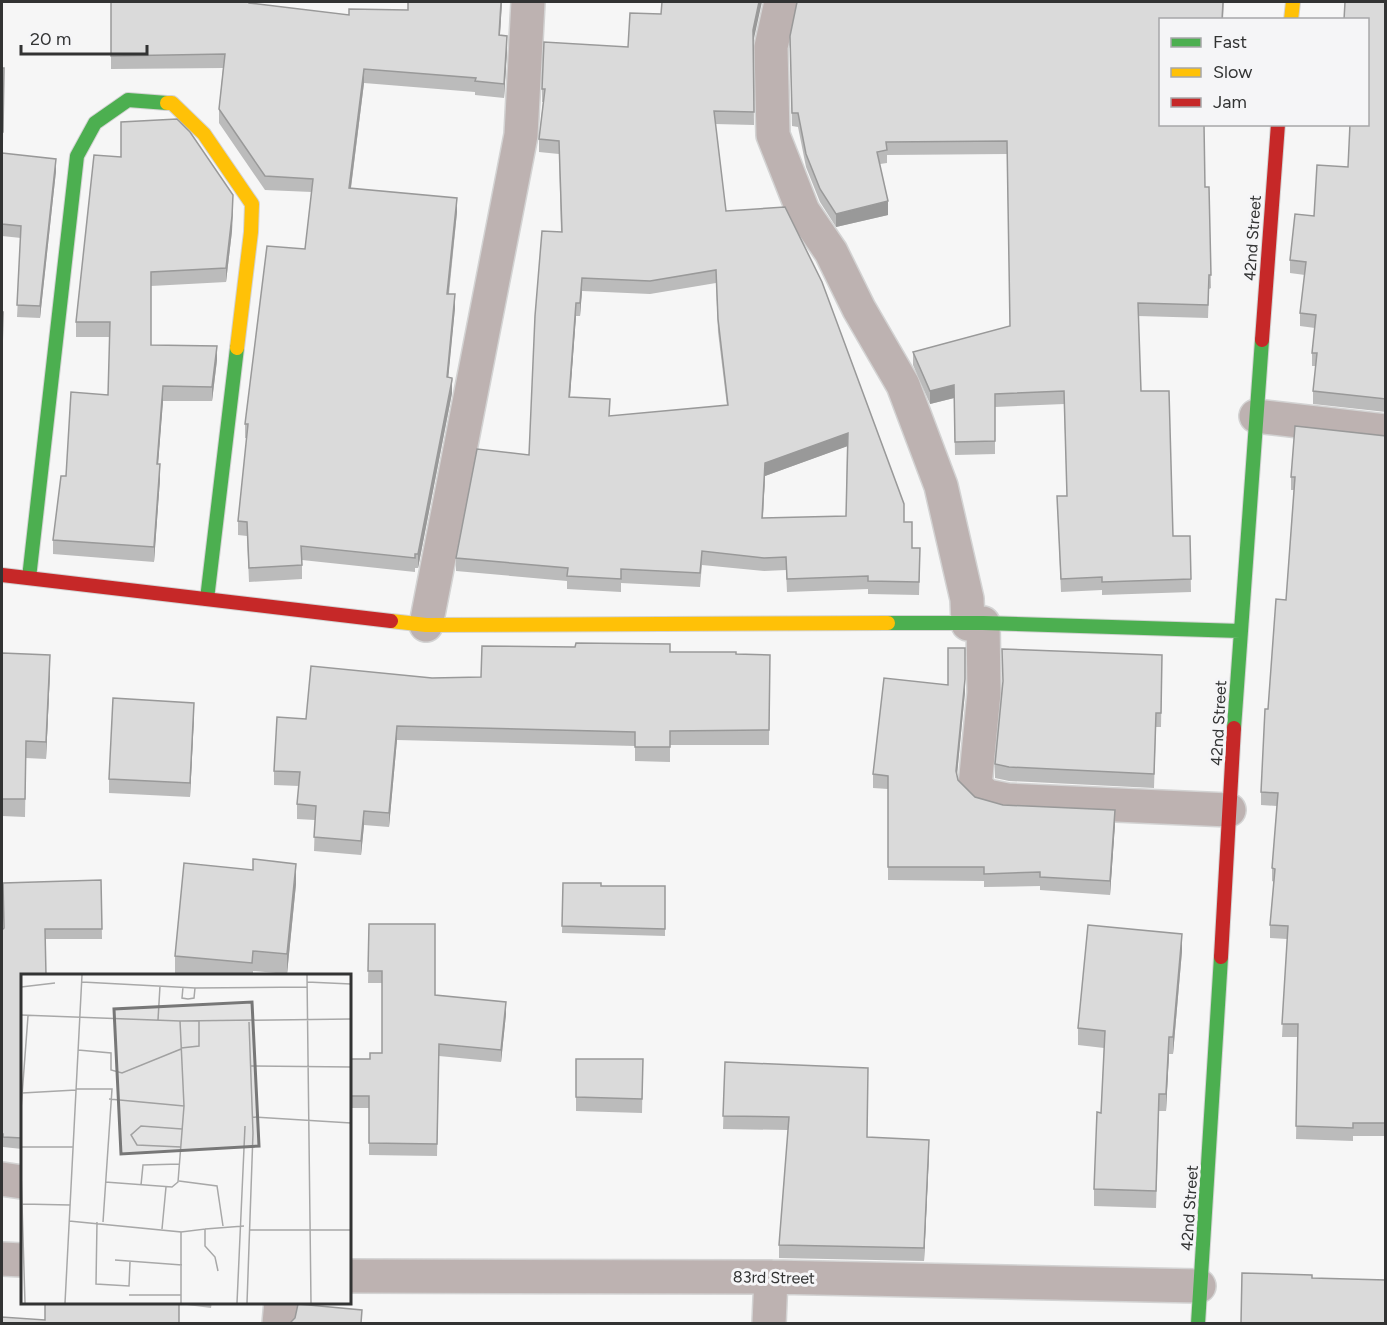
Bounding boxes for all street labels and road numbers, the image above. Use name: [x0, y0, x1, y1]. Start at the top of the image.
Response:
street label: 42nd Street: [1240, 195, 1265, 282]
street label: 42nd Street: [1207, 680, 1230, 766]
street label: 42nd Street: [1177, 1165, 1202, 1252]
street label: 83rd Street: [733, 1267, 815, 1288]

